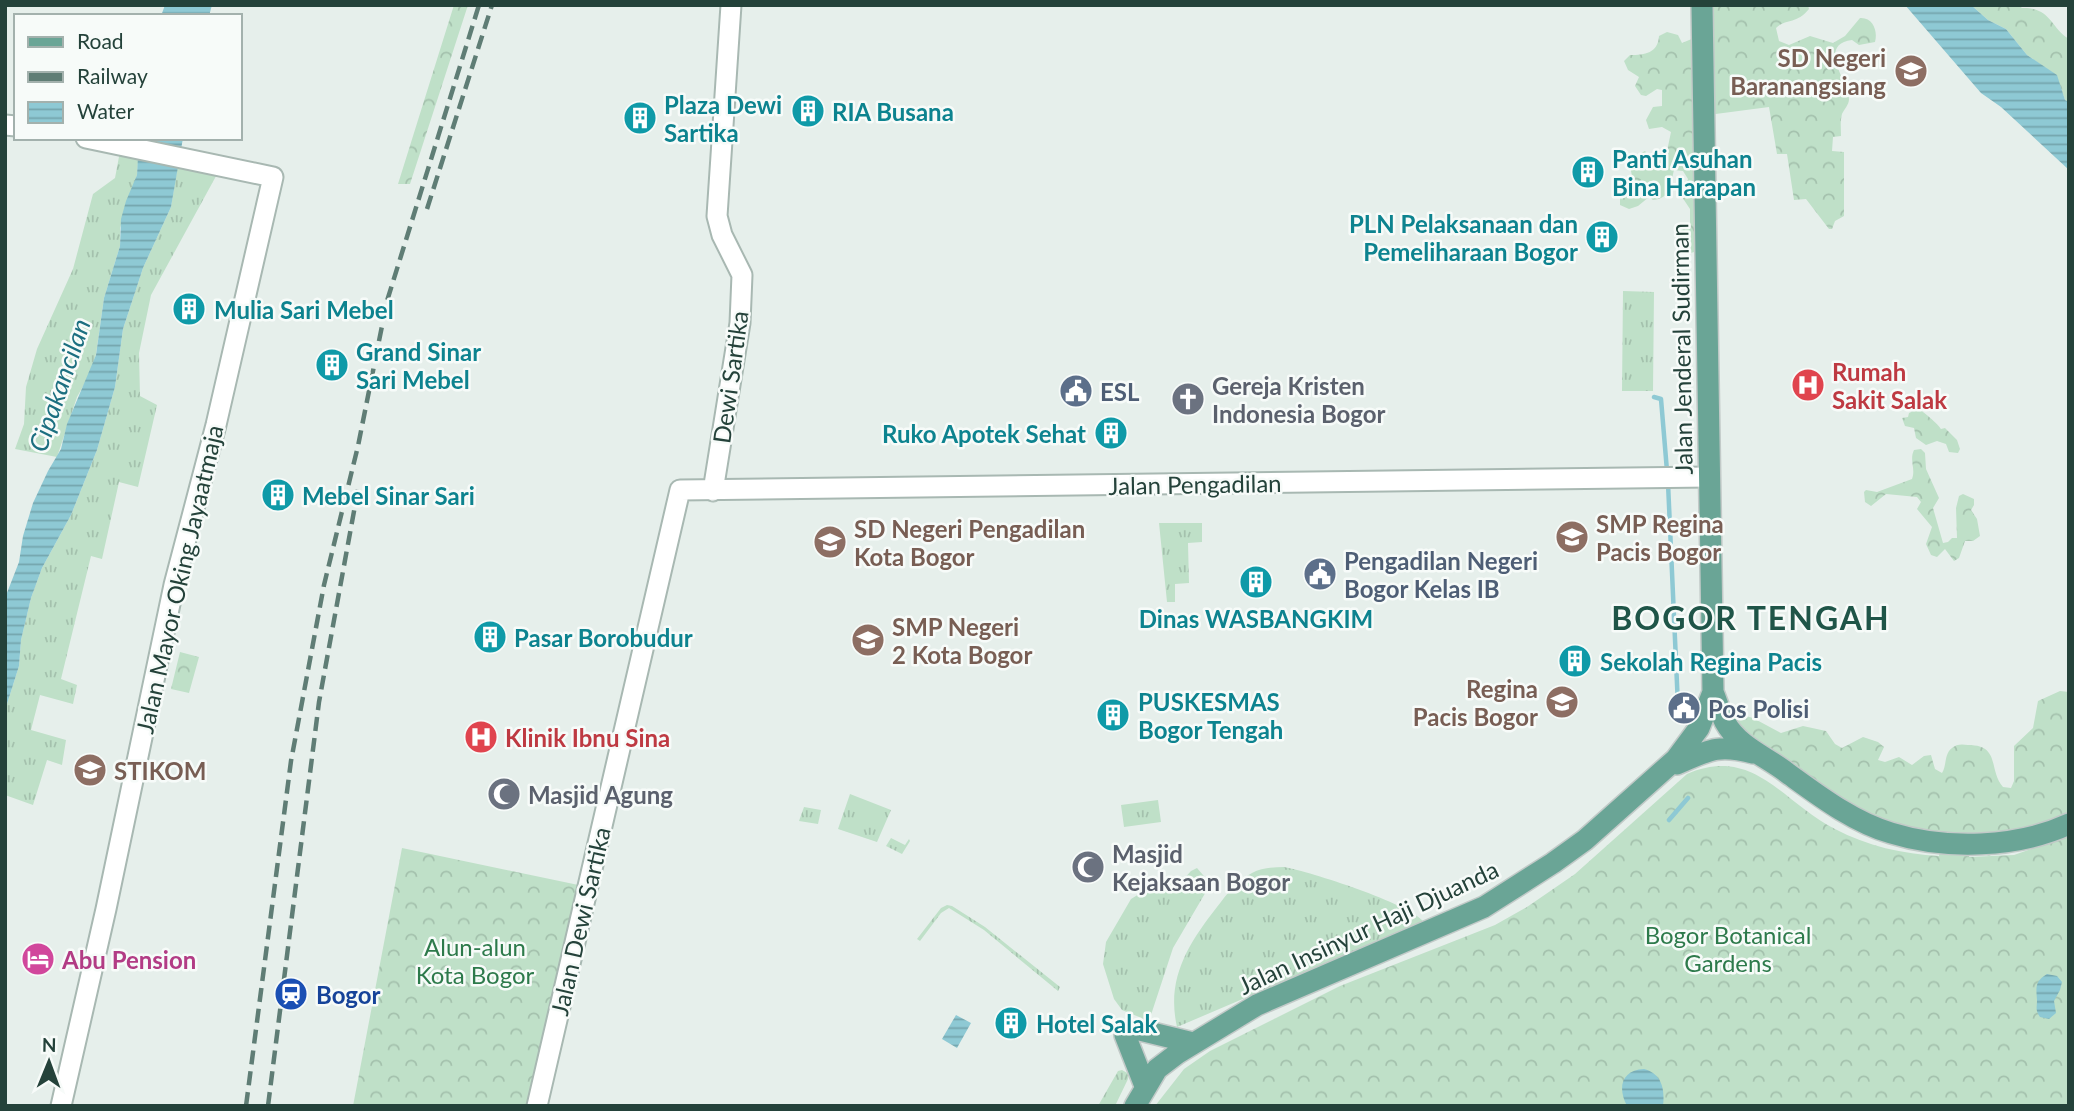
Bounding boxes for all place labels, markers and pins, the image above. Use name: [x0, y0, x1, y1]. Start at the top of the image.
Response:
place label: SD Negeri Baranangsiang: [1730, 43, 1886, 100]
school or university icon: SD Negeri Baranangsiang: [1892, 52, 1930, 90]
place label: Plaza Dewi Sartika: [664, 90, 782, 147]
building icon: RIA Busana: [789, 92, 827, 130]
place label: RIA Busana: [832, 97, 954, 126]
building icon: Plaza Dewi Sartika: [621, 99, 659, 137]
place label: Panti Asuhan Bina Harapan: [1612, 144, 1756, 201]
building icon: Panti Asuhan Bina Harapan: [1569, 153, 1607, 191]
place label: PLN Pelaksanaan dan Pemeliharaan Bogor: [1349, 209, 1578, 266]
building icon: PLN Pelaksanaan dan Pemeliharaan Bogor: [1583, 218, 1621, 256]
building icon: Mulia Sari Mebel: [170, 290, 208, 328]
place label: Mulia Sari Mebel: [214, 295, 394, 324]
place label: Grand Sinar Sari Mebel: [356, 337, 481, 394]
building icon: Grand Sinar Sari Mebel: [313, 346, 351, 384]
place label: Rumah Sakit Salak: [1832, 357, 1947, 414]
hospital icon: Rumah Sakit Salak: [1789, 366, 1827, 404]
place label: Gereja Kristen Indonesia Bogor: [1212, 371, 1385, 428]
public building icon: ESL: [1057, 372, 1095, 410]
place label: ESL: [1100, 377, 1140, 406]
church icon: Gereja Kristen Indonesia Bogor: [1169, 380, 1207, 418]
building icon: Ruko Apotek Sehat: [1092, 414, 1130, 452]
place label: Ruko Apotek Sehat: [882, 419, 1086, 448]
building icon: Mebel Sinar Sari: [259, 476, 297, 514]
place label: Mebel Sinar Sari: [302, 481, 475, 510]
place label: SMP Regina Pacis Bogor: [1596, 509, 1724, 566]
place label: SD Negeri Pengadilan Kota Bogor: [854, 514, 1085, 571]
school or university icon: SMP Regina Pacis Bogor: [1553, 518, 1591, 556]
school or university icon: SD Negeri Pengadilan Kota Bogor: [811, 523, 849, 561]
place label: Pengadilan Negeri Bogor Kelas IB: [1344, 546, 1538, 603]
public building icon: Pengadilan Negeri Bogor Kelas IB: [1301, 555, 1339, 593]
building icon: Dinas WASBANGKIM: [1237, 563, 1275, 601]
place label: Dinas WASBANGKIM: [1139, 604, 1373, 633]
place label: SMP Negeri 2 Kota Bogor: [892, 612, 1032, 669]
building icon: Pasar Borobudur: [471, 618, 509, 656]
school or university icon: SMP Negeri 2 Kota Bogor: [849, 621, 887, 659]
place label: Pasar Borobudur: [514, 623, 693, 652]
building icon: Sekolah Regina Pacis: [1556, 642, 1594, 680]
place label: Sekolah Regina Pacis: [1600, 647, 1822, 676]
place label: Regina Pacis Bogor: [1413, 674, 1538, 731]
school or university icon: Regina Pacis Bogor: [1543, 683, 1581, 721]
place label: PUSKESMAS Bogor Tengah: [1138, 687, 1283, 744]
public building icon: Pos Polisi: [1665, 689, 1703, 727]
place label: Pos Polisi: [1708, 694, 1809, 723]
building icon: PUSKESMAS Bogor Tengah: [1094, 696, 1132, 734]
hospital icon: Klinik Ibnu Sina: [462, 718, 500, 756]
place label: Klinik Ibnu Sina: [505, 723, 670, 752]
school or university icon: STIKOM: [71, 751, 109, 789]
place label: STIKOM: [114, 756, 206, 785]
mosque icon: Masjid Agung: [485, 775, 523, 813]
place label: Masjid Agung: [528, 780, 673, 809]
place label: Masjid Kejaksaan Bogor: [1112, 839, 1290, 896]
mosque icon: Masjid Kejaksaan Bogor: [1069, 848, 1107, 886]
hotel icon: Abu Pension: [19, 940, 57, 978]
place label: Abu Pension: [61, 945, 196, 974]
station icon: Bogor: [272, 975, 310, 1013]
place label: Bogor: [316, 980, 381, 1009]
building icon: Hotel Salak: [992, 1004, 1030, 1042]
place label: Hotel Salak: [1036, 1009, 1157, 1038]

